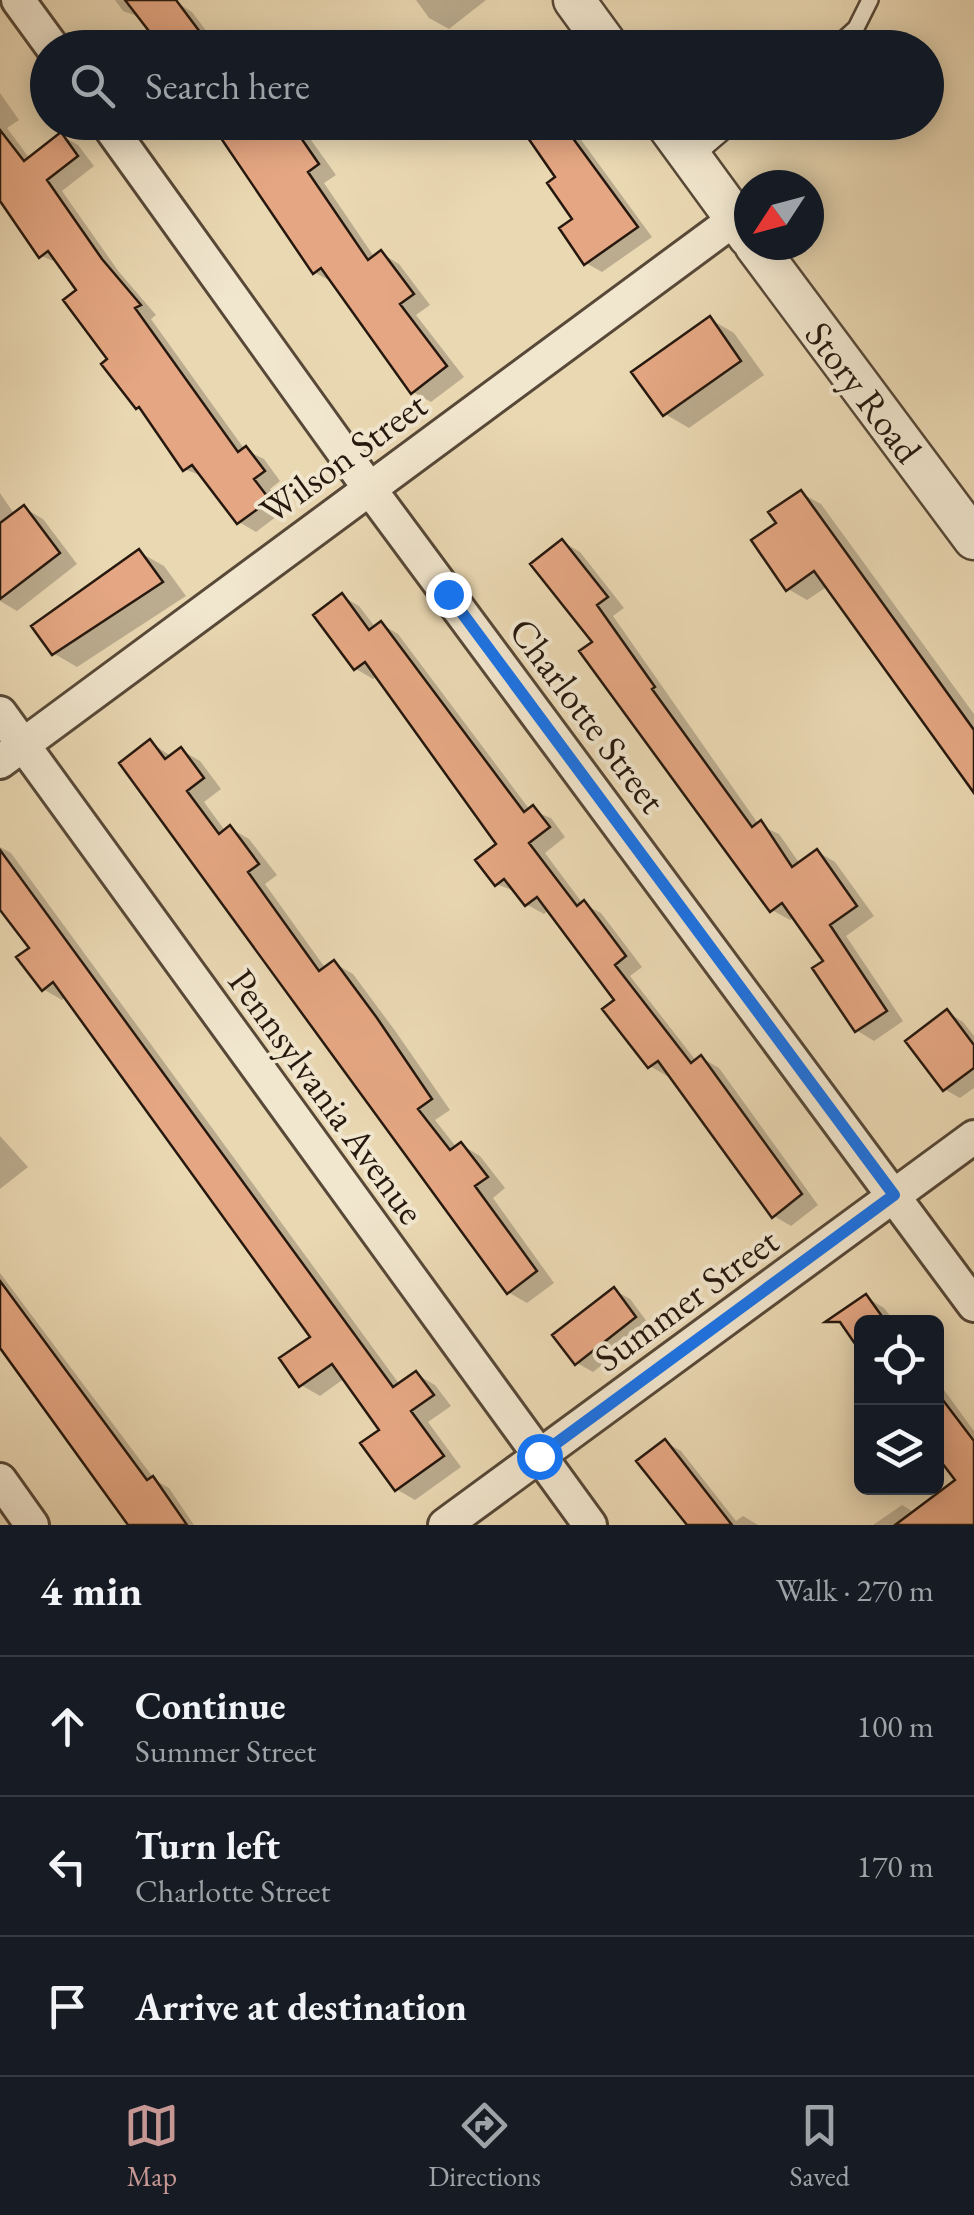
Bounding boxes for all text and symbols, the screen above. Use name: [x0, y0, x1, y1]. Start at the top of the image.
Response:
search box: [30, 30, 944, 140]
icon: search: [65, 58, 120, 113]
text: Search here: [145, 61, 310, 110]
north arrow: [734, 170, 824, 260]
street label: Story Road: [795, 311, 934, 473]
street label: Wilson Street: [250, 380, 436, 534]
route end: [426, 572, 472, 618]
street label: Charlotte Street: [499, 608, 677, 822]
street label: Pennsylvania Avenue: [218, 959, 436, 1233]
street label: Summer Street: [584, 1216, 788, 1382]
map controls: [854, 1315, 944, 1495]
button: locate: [854, 1315, 944, 1405]
button: layers: [854, 1405, 944, 1495]
route start: [517, 1434, 563, 1480]
text: 4 min: [40, 1563, 142, 1618]
text: Walk · 270 m: [776, 1569, 934, 1611]
text: Continue: [135, 1681, 286, 1730]
icon: ahead: [40, 1699, 95, 1754]
text: 100 m: [857, 1705, 934, 1747]
text: Summer Street: [135, 1730, 316, 1772]
text: Turn left: [135, 1821, 280, 1870]
icon: left: [40, 1839, 95, 1894]
text: 170 m: [857, 1845, 934, 1887]
text: Charlotte Street: [135, 1870, 330, 1912]
icon: arrive: [40, 1979, 95, 2034]
text: Arrive at destination: [135, 1982, 467, 2031]
tab: Map: [124, 2098, 179, 2194]
tab: Directions: [428, 2098, 541, 2194]
tab: Saved: [790, 2098, 850, 2194]

